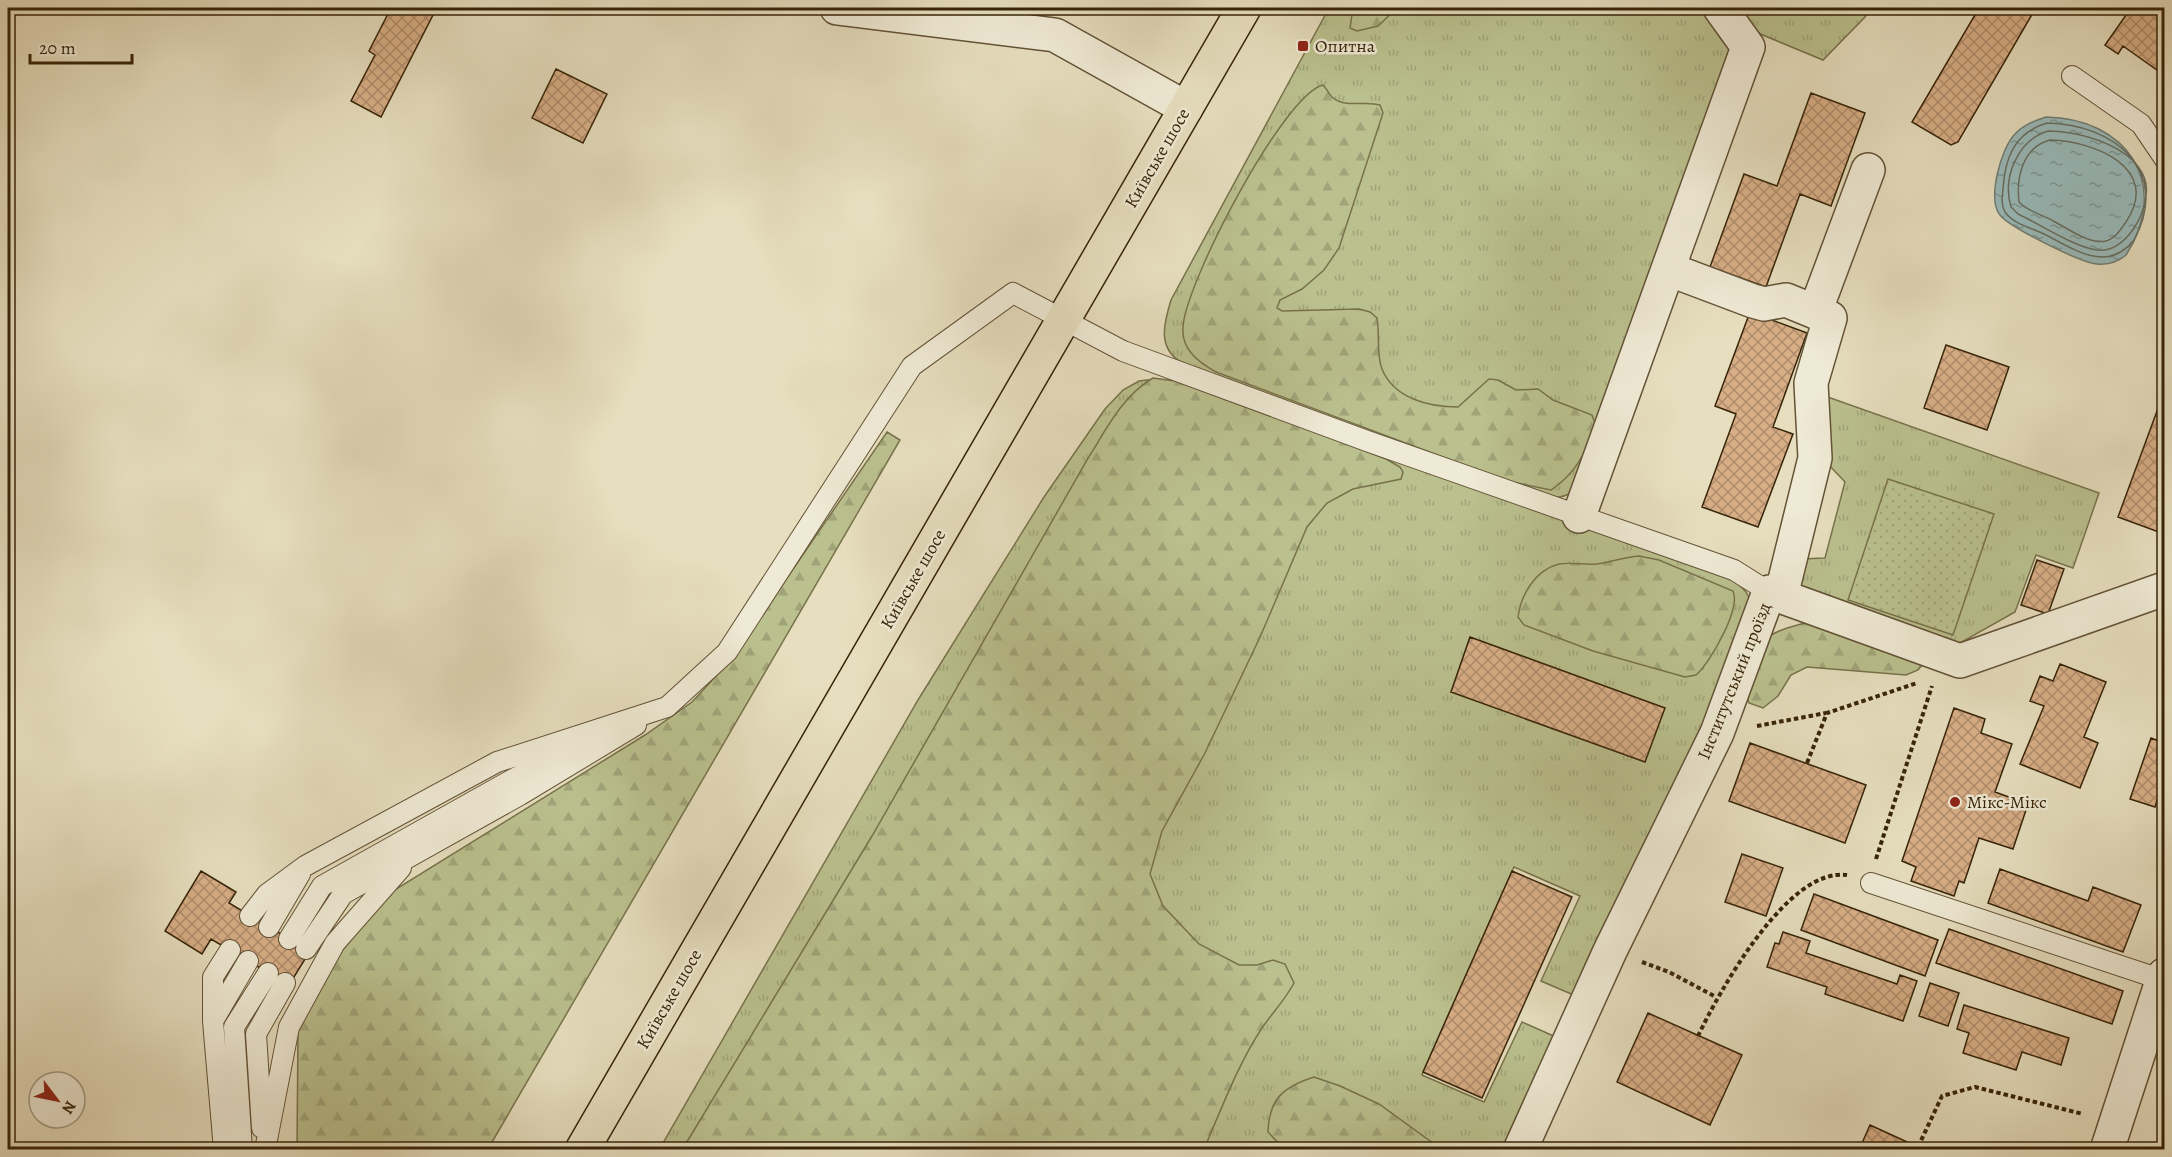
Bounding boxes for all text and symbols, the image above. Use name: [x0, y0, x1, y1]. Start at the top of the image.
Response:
scale bar: [30, 27, 132, 65]
place label: Опитна: [1315, 34, 1376, 58]
text: 20 m: [39, 36, 76, 60]
marker: Опитна: [1296, 39, 1310, 53]
street label: Київське шосе: [1119, 104, 1195, 212]
street label: Київське шосе: [875, 525, 951, 633]
street label: Інститутський проїзд: [1692, 599, 1777, 763]
place label: Мікс-Мікс: [1967, 790, 2047, 814]
marker: Мікс-Мікс: [1948, 795, 1962, 809]
street label: Київське шосе: [631, 945, 707, 1053]
north arrow: [27, 1070, 87, 1130]
text: N: [56, 1097, 81, 1118]

